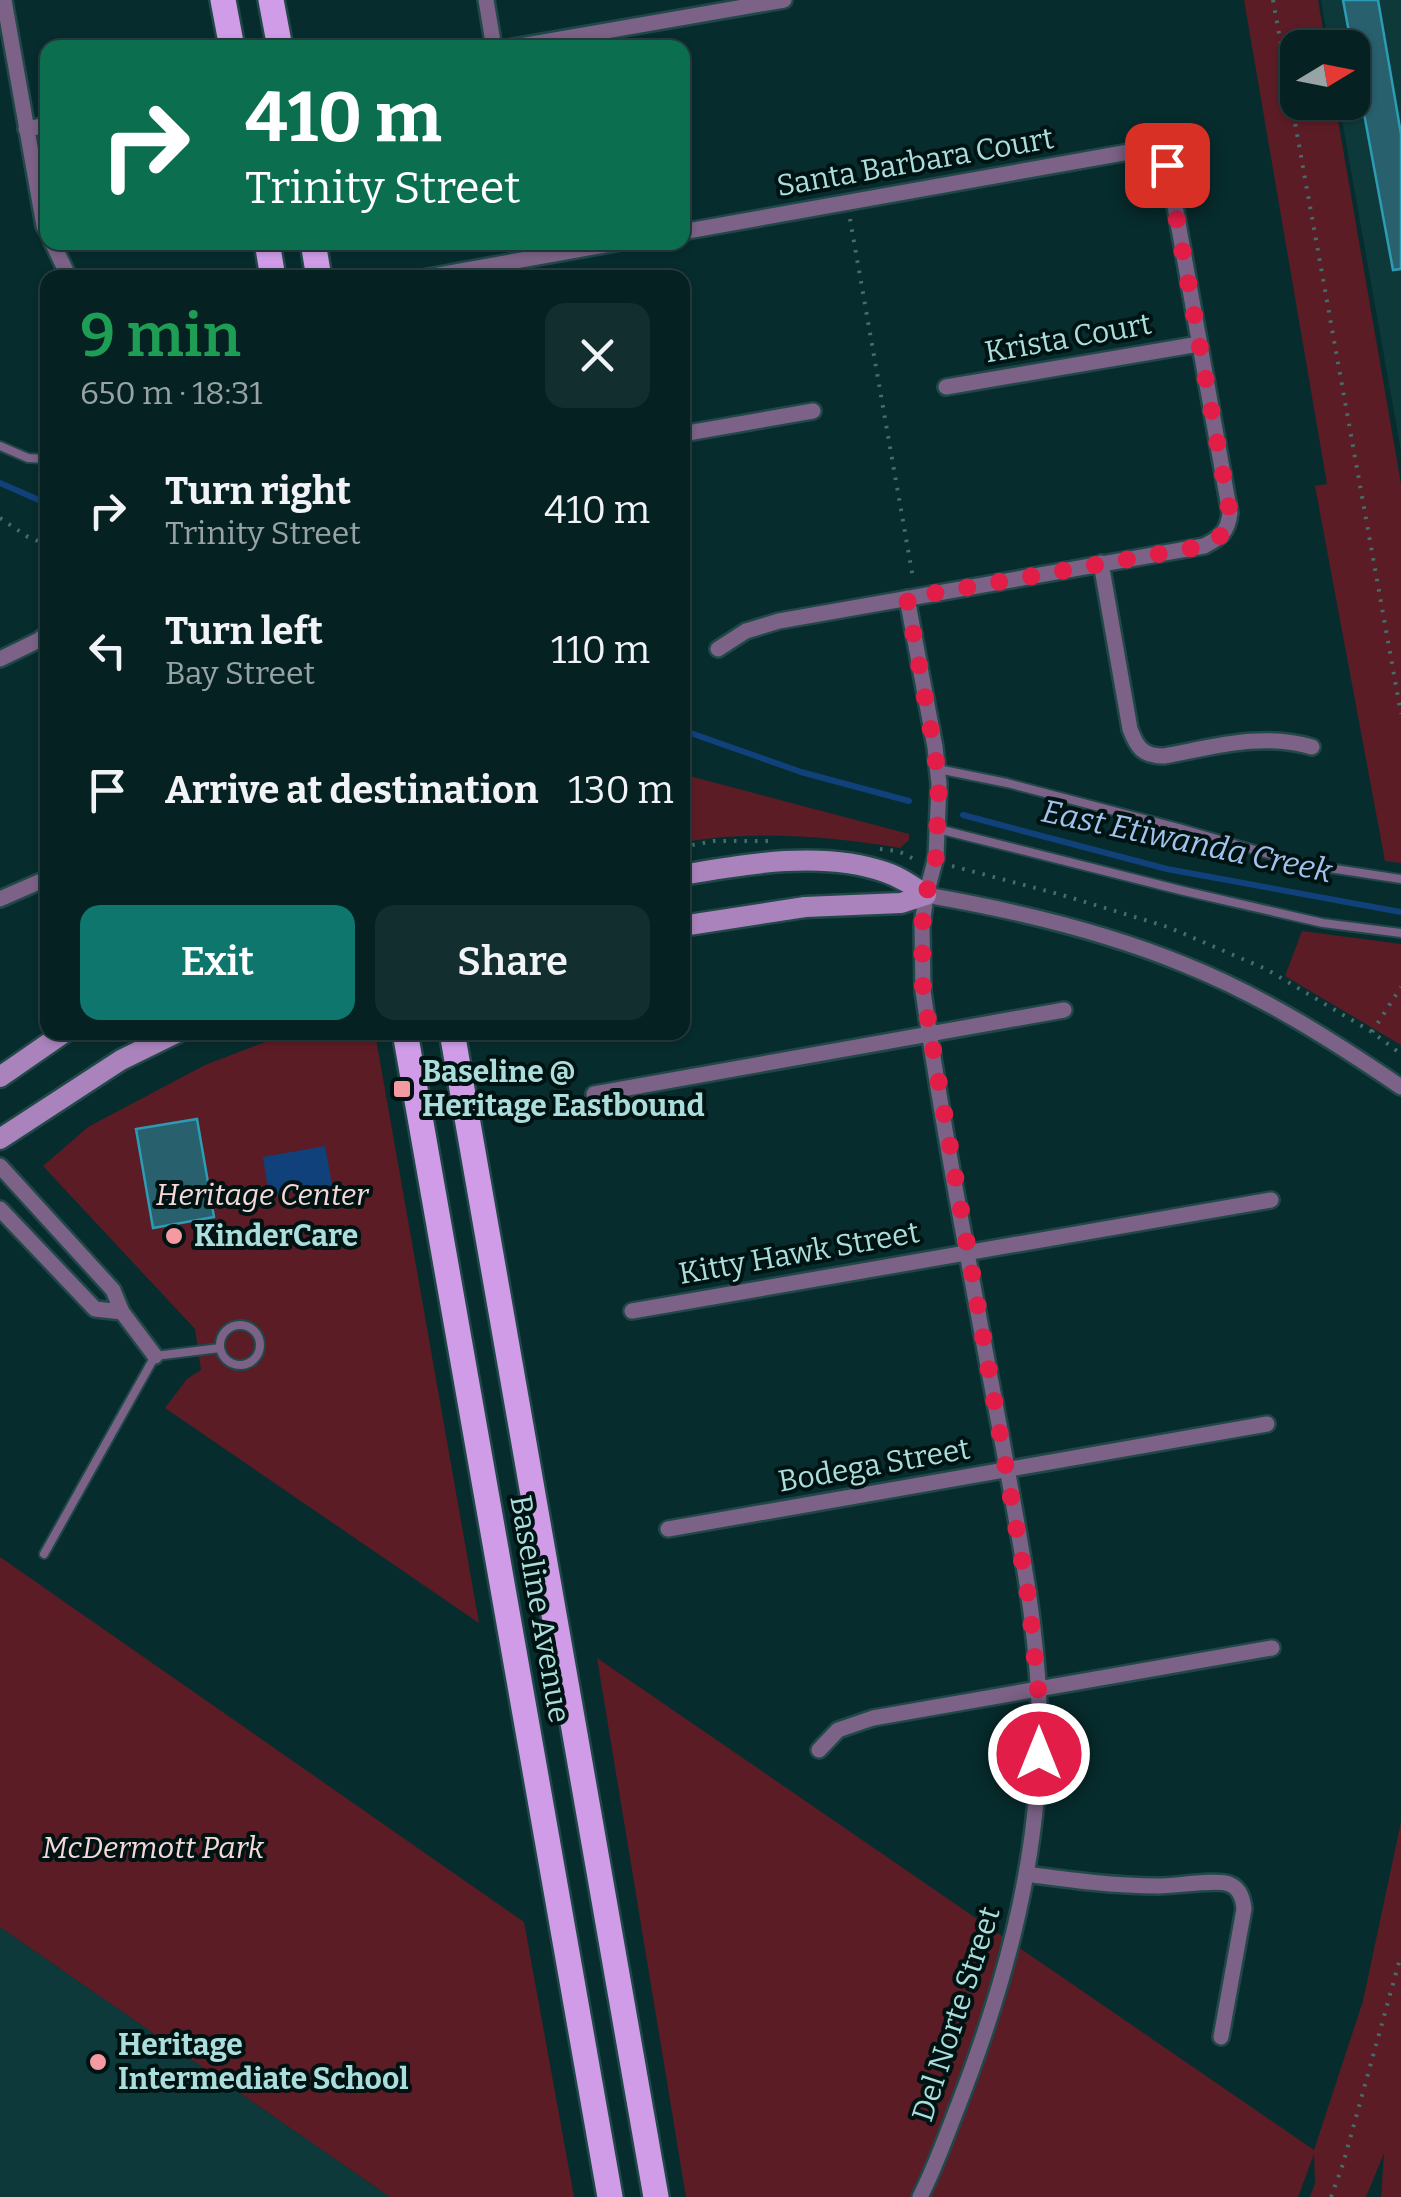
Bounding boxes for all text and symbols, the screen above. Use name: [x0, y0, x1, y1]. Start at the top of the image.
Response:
north arrow: [1280, 30, 1370, 120]
map controls: [1280, 30, 1370, 120]
text: 410 m: [245, 76, 442, 160]
icon: right: [80, 80, 210, 210]
street label: Santa Barbara Court: [774, 120, 1056, 204]
pin: [1125, 123, 1210, 208]
icon: arrive: [1140, 138, 1195, 193]
text: Trinity Street: [245, 161, 521, 215]
text: 9 min: [80, 300, 241, 372]
button: close: [545, 303, 650, 408]
street label: Krista Court: [982, 306, 1154, 370]
text: 650 m · 18:31: [80, 374, 263, 412]
text: Turn right: [165, 468, 351, 514]
icon: right: [80, 483, 135, 538]
text: 410 m: [544, 487, 650, 533]
text: Trinity Street: [165, 514, 361, 552]
text: Turn left: [165, 608, 323, 654]
icon: left: [80, 623, 135, 678]
text: 110 m: [551, 627, 650, 673]
text: Bay Street: [165, 654, 315, 692]
icon: arrive: [80, 763, 135, 818]
text: Arrive at destination: [165, 767, 538, 813]
text: 130 m: [568, 767, 674, 813]
water label: East Etiwanda Creek: [1038, 792, 1336, 890]
button: Exit: [80, 905, 355, 1020]
button: Share: [375, 905, 650, 1020]
place label: Baseline @ Heritage Eastbound: [422, 1054, 705, 1124]
marker: Baseline @ Heritage Eastbound: [391, 1078, 413, 1100]
park label: Heritage Center: [156, 1177, 370, 1213]
street label: Kitty Hawk Street: [676, 1214, 922, 1292]
place label: KinderCare: [194, 1218, 358, 1254]
marker: KinderCare: [163, 1225, 185, 1247]
street label: Bodega Street: [775, 1430, 973, 1500]
street label: Baseline Avenue: [502, 1492, 578, 1726]
position arrow: [987, 1702, 1091, 1806]
park label: McDermott Park: [42, 1830, 265, 1866]
street label: Del Norte Street: [904, 1902, 1008, 2126]
place label: Heritage Intermediate School: [118, 2027, 409, 2097]
marker: Heritage Intermediate School: [87, 2051, 109, 2073]

